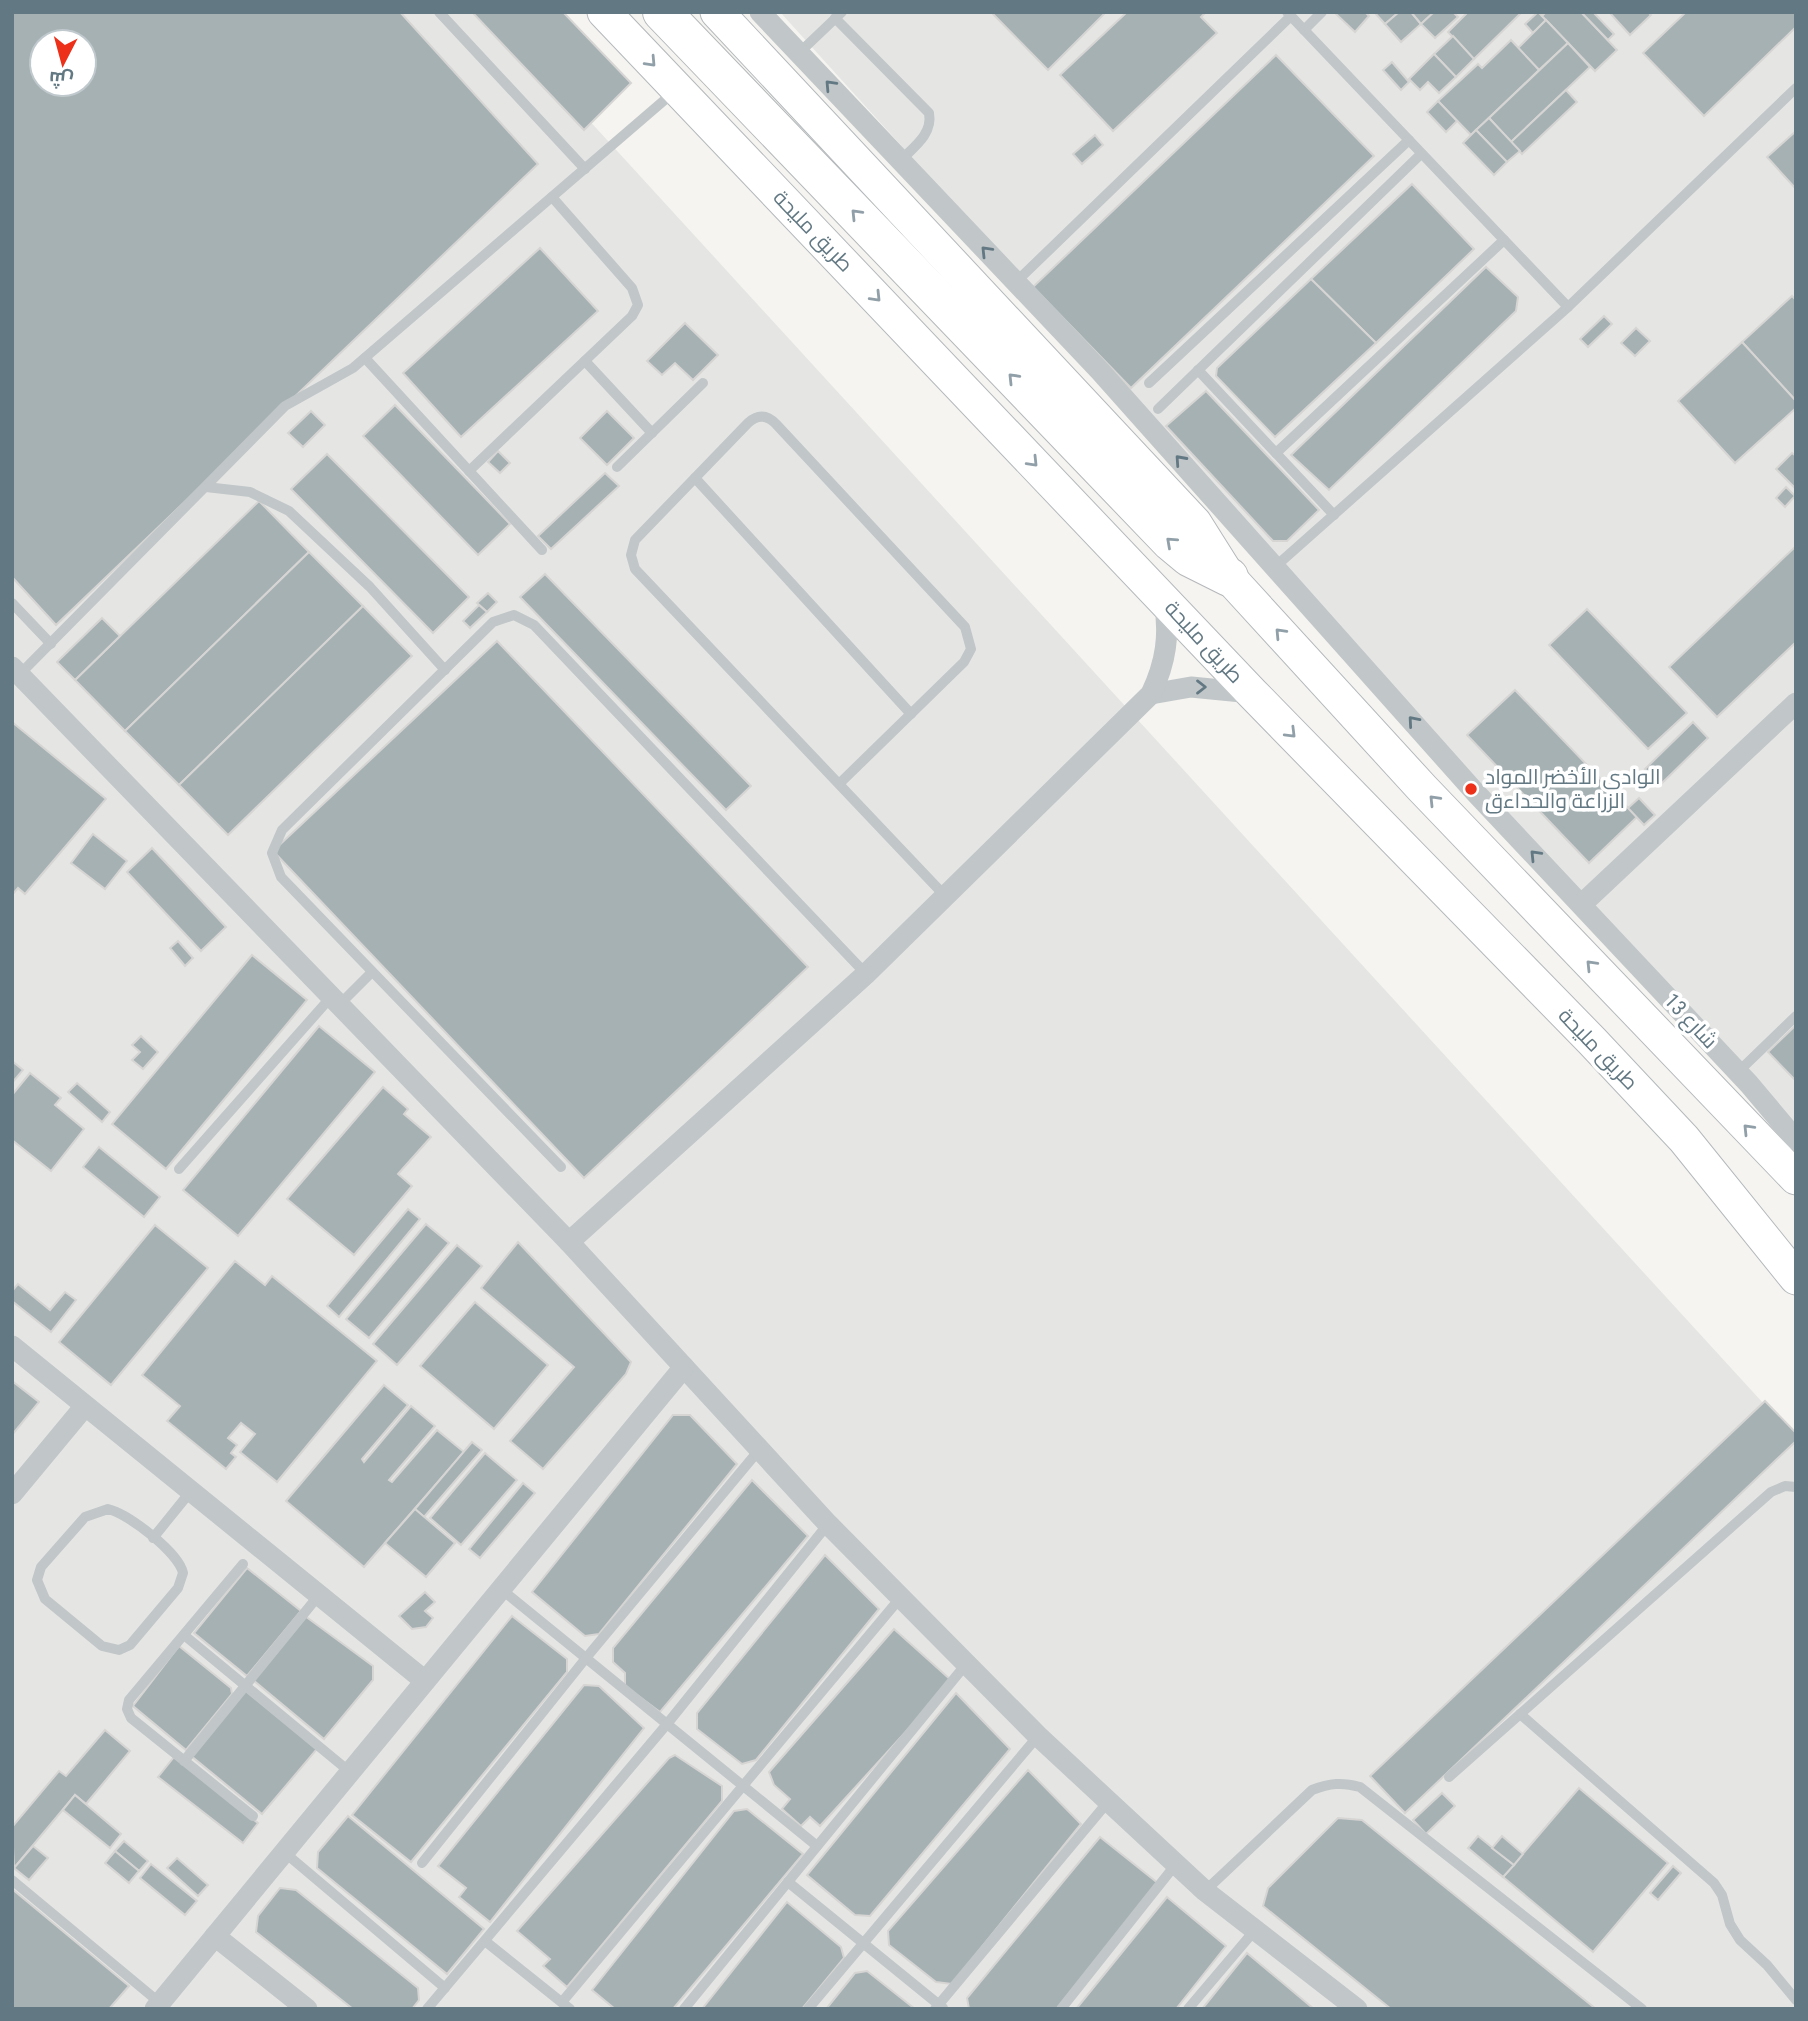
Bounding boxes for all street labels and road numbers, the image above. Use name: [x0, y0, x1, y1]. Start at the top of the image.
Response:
street label: طريق مليحة: [768, 185, 858, 277]
street label: طريق مليحة: [1159, 596, 1248, 689]
street label: شارع 13: [1658, 989, 1722, 1055]
street label: طريق مليحة: [1553, 1003, 1643, 1095]

